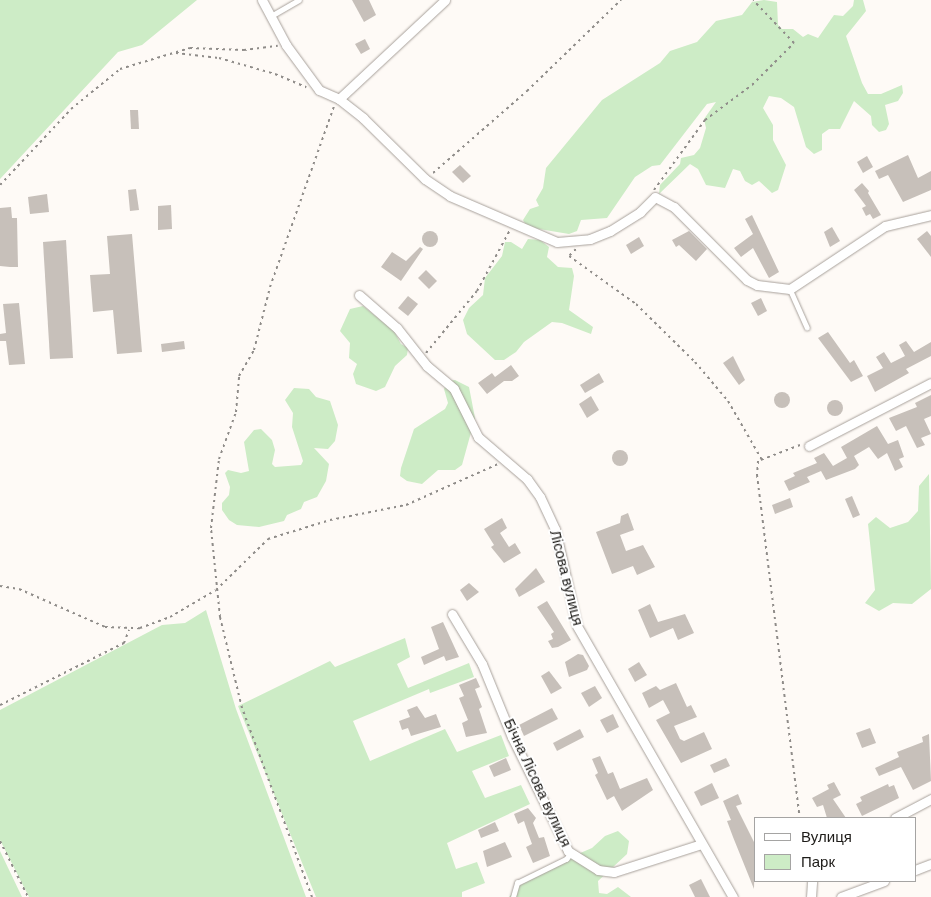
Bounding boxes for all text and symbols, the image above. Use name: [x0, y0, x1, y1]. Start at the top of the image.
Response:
street label: Лісова вулиця: [545, 528, 587, 628]
street label: Бічна Лісова вулиця: [499, 716, 575, 850]
legend: [754, 817, 916, 882]
text: Вулиця: [801, 827, 852, 847]
text: Парк: [801, 852, 835, 872]

